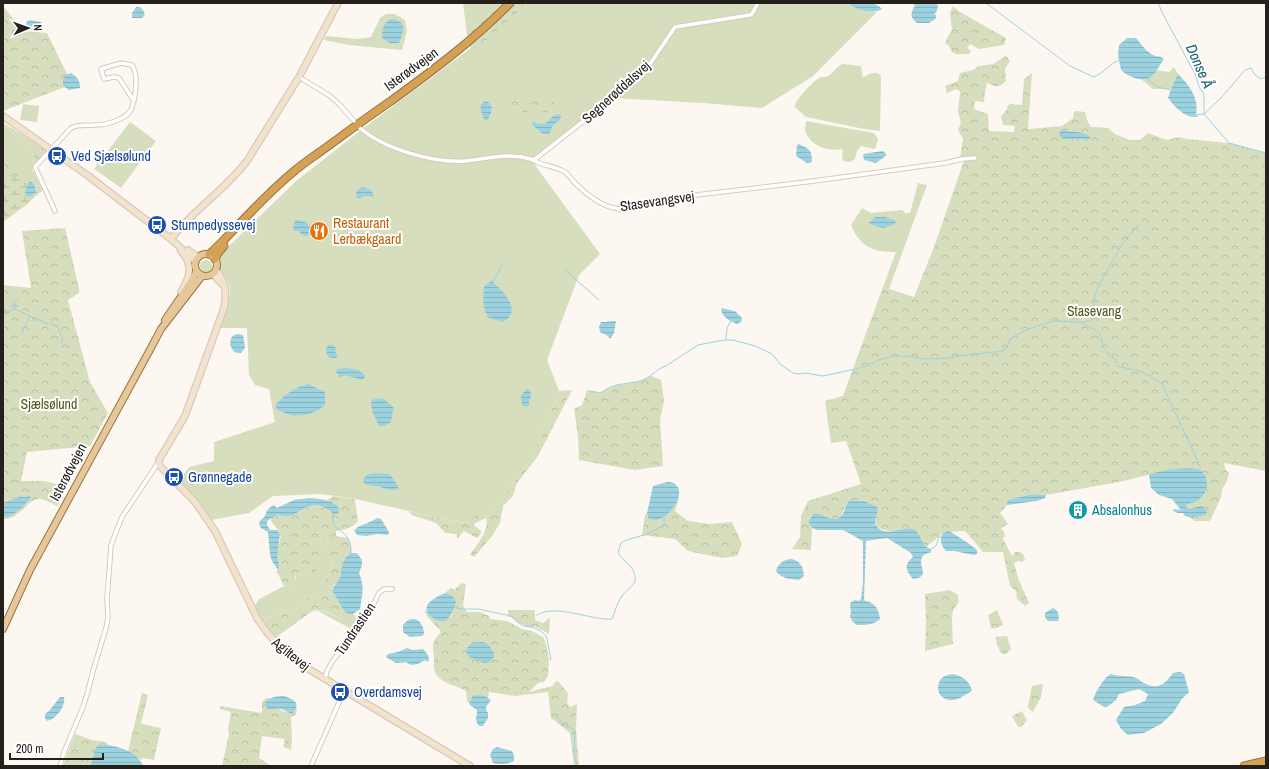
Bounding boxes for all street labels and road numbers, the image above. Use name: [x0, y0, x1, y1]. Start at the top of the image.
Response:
street label: Isterødvejen: [380, 43, 442, 95]
street label: Segnerøddalsvej: [578, 57, 654, 127]
street label: Stasevangsvej: [619, 187, 695, 215]
street label: Isterødvejen: [45, 440, 91, 504]
street label: Tundrastien: [331, 599, 379, 659]
street label: Agiltevej: [267, 633, 314, 675]

